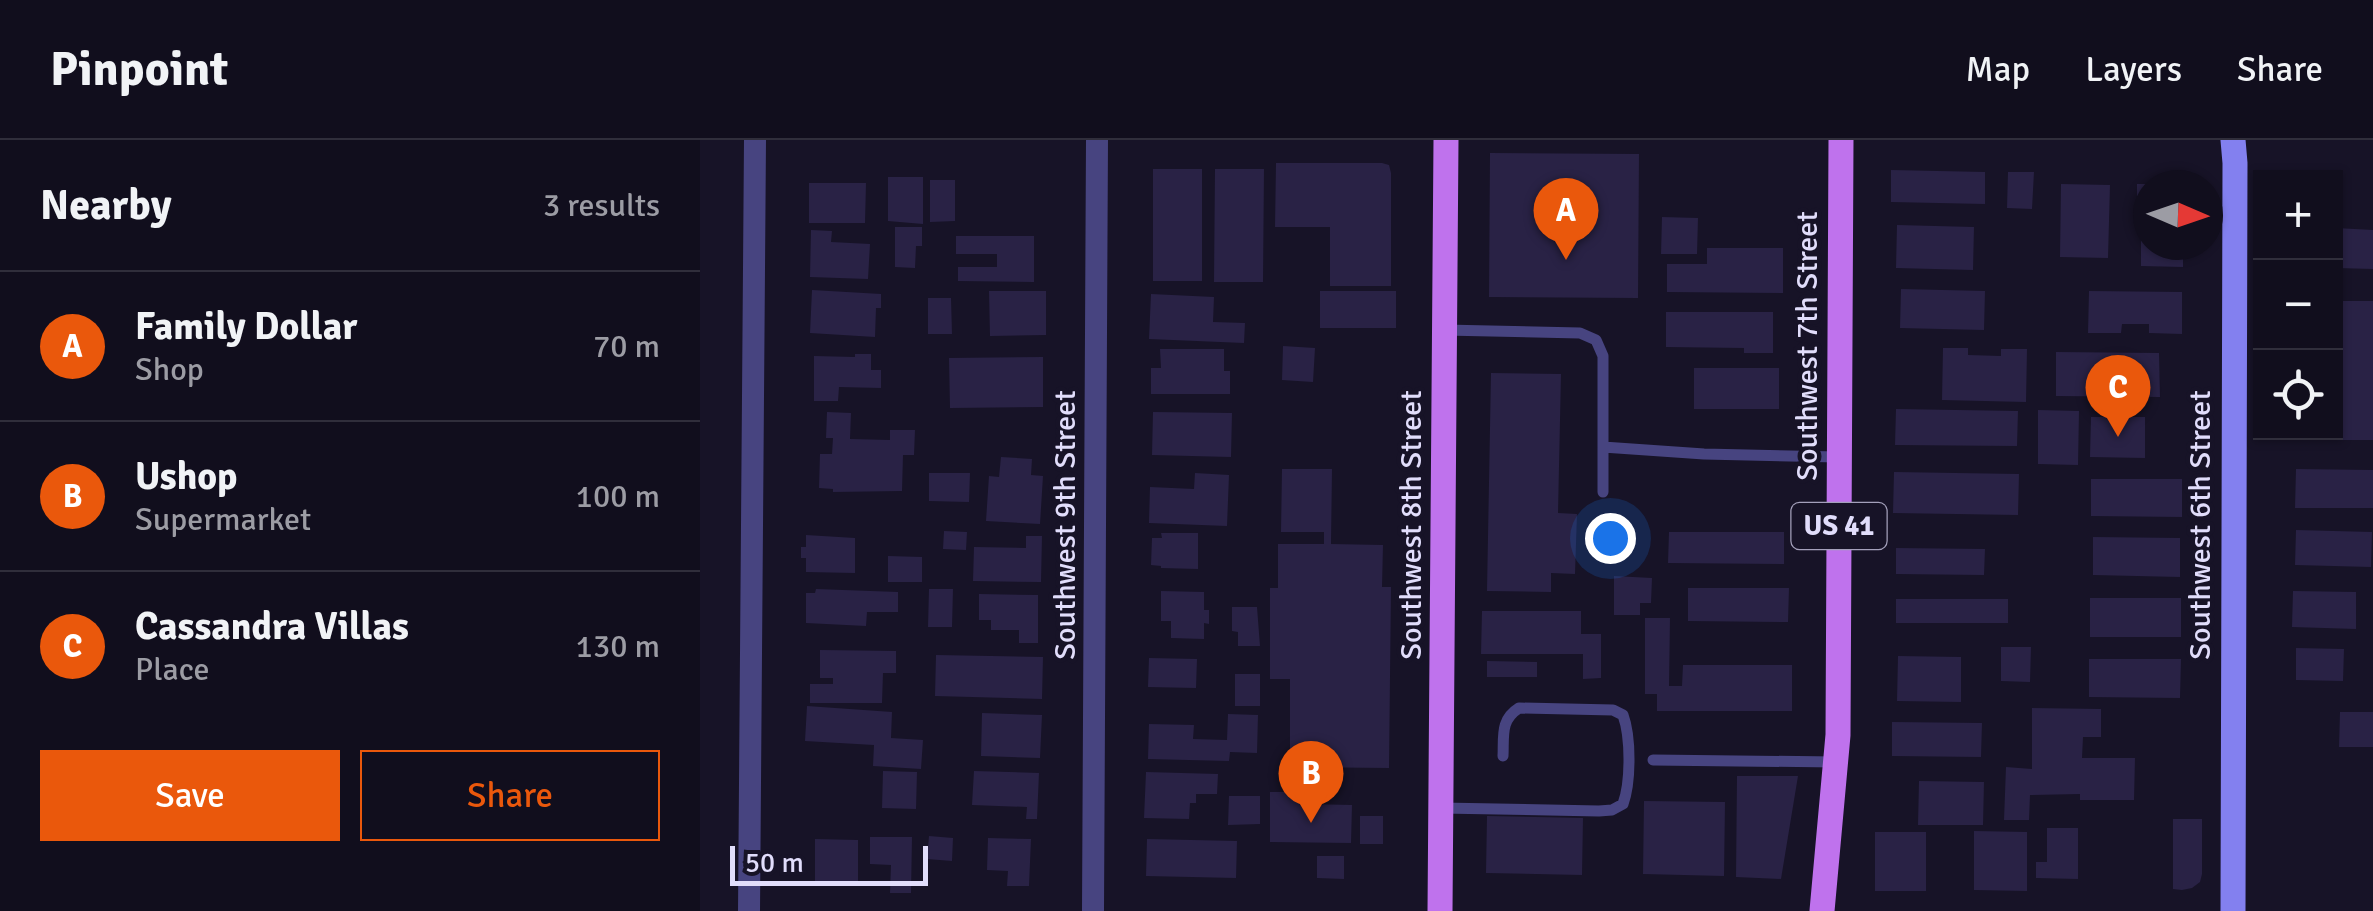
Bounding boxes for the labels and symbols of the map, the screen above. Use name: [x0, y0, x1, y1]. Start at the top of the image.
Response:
north arrow: [2133, 170, 2223, 260]
pin: A: [1534, 178, 1598, 260]
street label: Southwest 7th Street: [1789, 211, 1826, 481]
pin: C: [2086, 354, 2150, 437]
street label: Southwest 9th Street: [1047, 390, 1084, 660]
street label: Southwest 8th Street: [1393, 390, 1430, 660]
street label: Southwest 6th Street: [2182, 390, 2219, 660]
road number: US 41: [1792, 503, 1886, 549]
your location: [1585, 513, 1636, 564]
pin: B: [1278, 740, 1344, 823]
scale bar: [730, 841, 928, 886]

